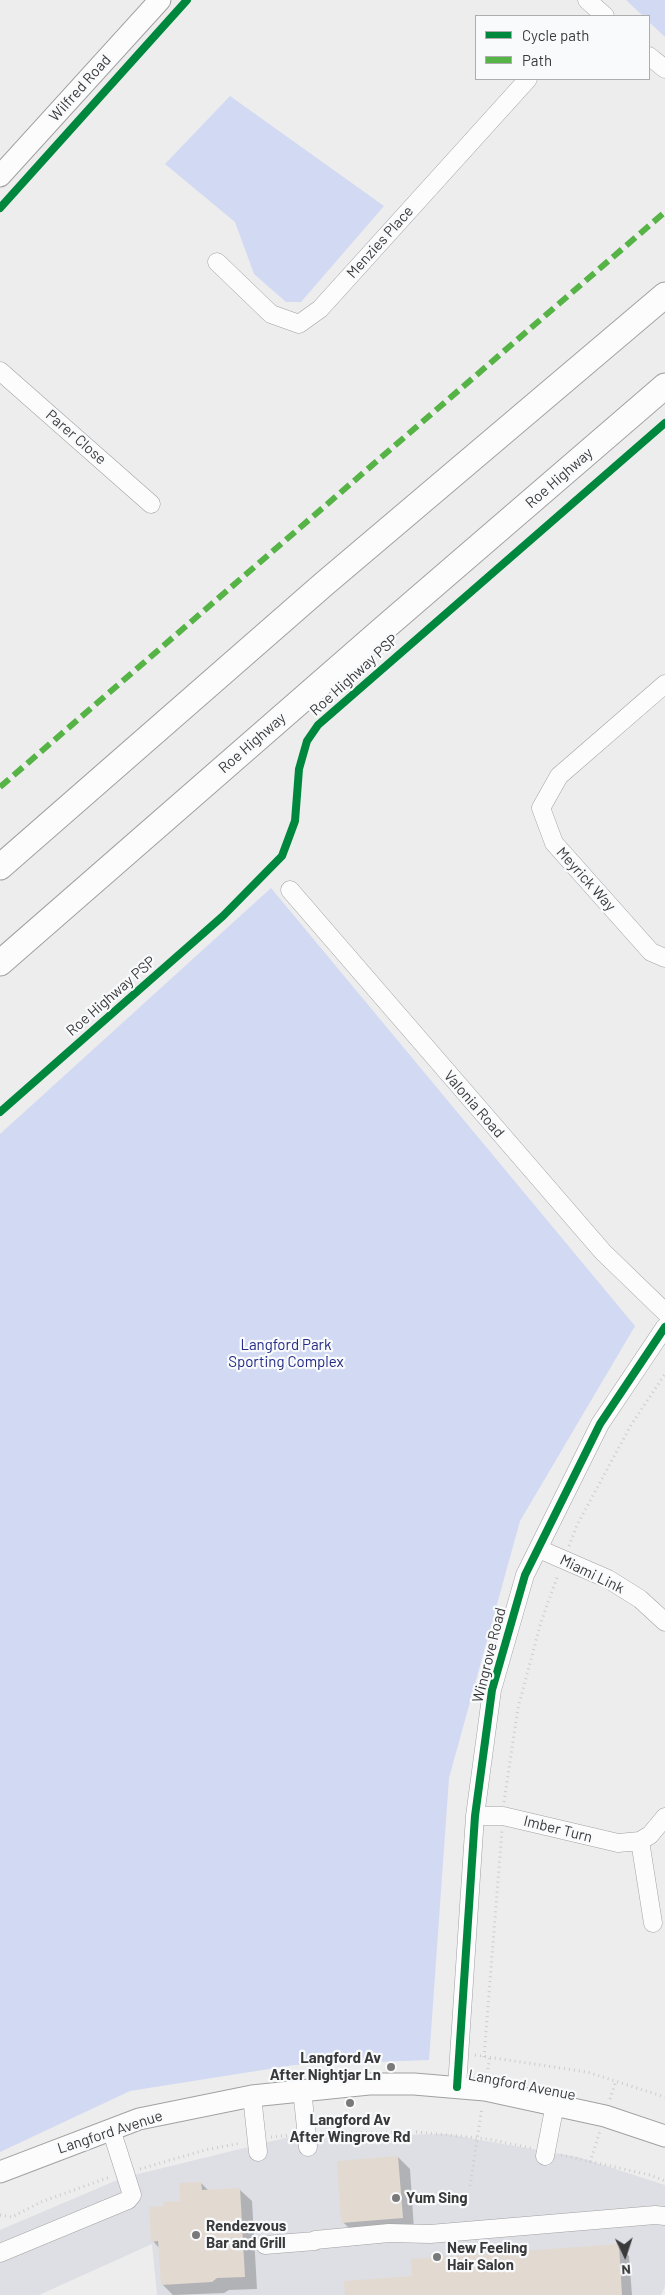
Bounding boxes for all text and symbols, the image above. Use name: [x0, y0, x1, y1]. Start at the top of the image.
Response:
legend: [475, 15, 650, 80]
text: Cycle path: [522, 26, 589, 44]
street label: Wilfred Road: [45, 51, 115, 125]
text: Path: [522, 51, 552, 69]
street label: Menzies Place: [343, 202, 417, 282]
street label: Parer Close: [42, 406, 110, 468]
street label: Roe Highway: [522, 444, 596, 512]
street label: Roe Highway PSP: [306, 631, 402, 719]
street label: Roe Highway: [215, 709, 289, 777]
street label: Meyrick Way: [553, 843, 619, 915]
street label: Roe Highway PSP: [63, 952, 159, 1040]
street label: Valonia Road: [440, 1067, 508, 1141]
park label: Langford Park Sporting Complex: [228, 1336, 344, 1371]
street label: Miami Link: [557, 1551, 627, 1597]
street label: Wingrove Road: [468, 1606, 510, 1704]
street label: Imber Turn: [522, 1812, 594, 1846]
place label: Langford Av After Nightjar Ln: [270, 2049, 381, 2084]
marker: Langford Av After Nightjar Ln: [385, 2061, 397, 2073]
street label: Langford Avenue: [467, 2066, 577, 2104]
marker: Langford Av After Wingrove Rd: [344, 2097, 356, 2109]
street label: Langford Avenue: [55, 2107, 165, 2157]
place label: Langford Av After Wingrove Rd: [289, 2111, 411, 2146]
place label: Yum Sing: [406, 2189, 468, 2207]
marker: Yum Sing: [390, 2192, 402, 2204]
place label: Rendezvous Bar and Grill: [206, 2217, 286, 2252]
marker: Rendezvous Bar and Grill: [190, 2229, 202, 2241]
north arrow: [600, 2230, 650, 2280]
place label: New Feeling Hair Salon: [447, 2239, 527, 2274]
marker: New Feeling Hair Salon: [431, 2251, 443, 2263]
text: N: [621, 2262, 631, 2279]

